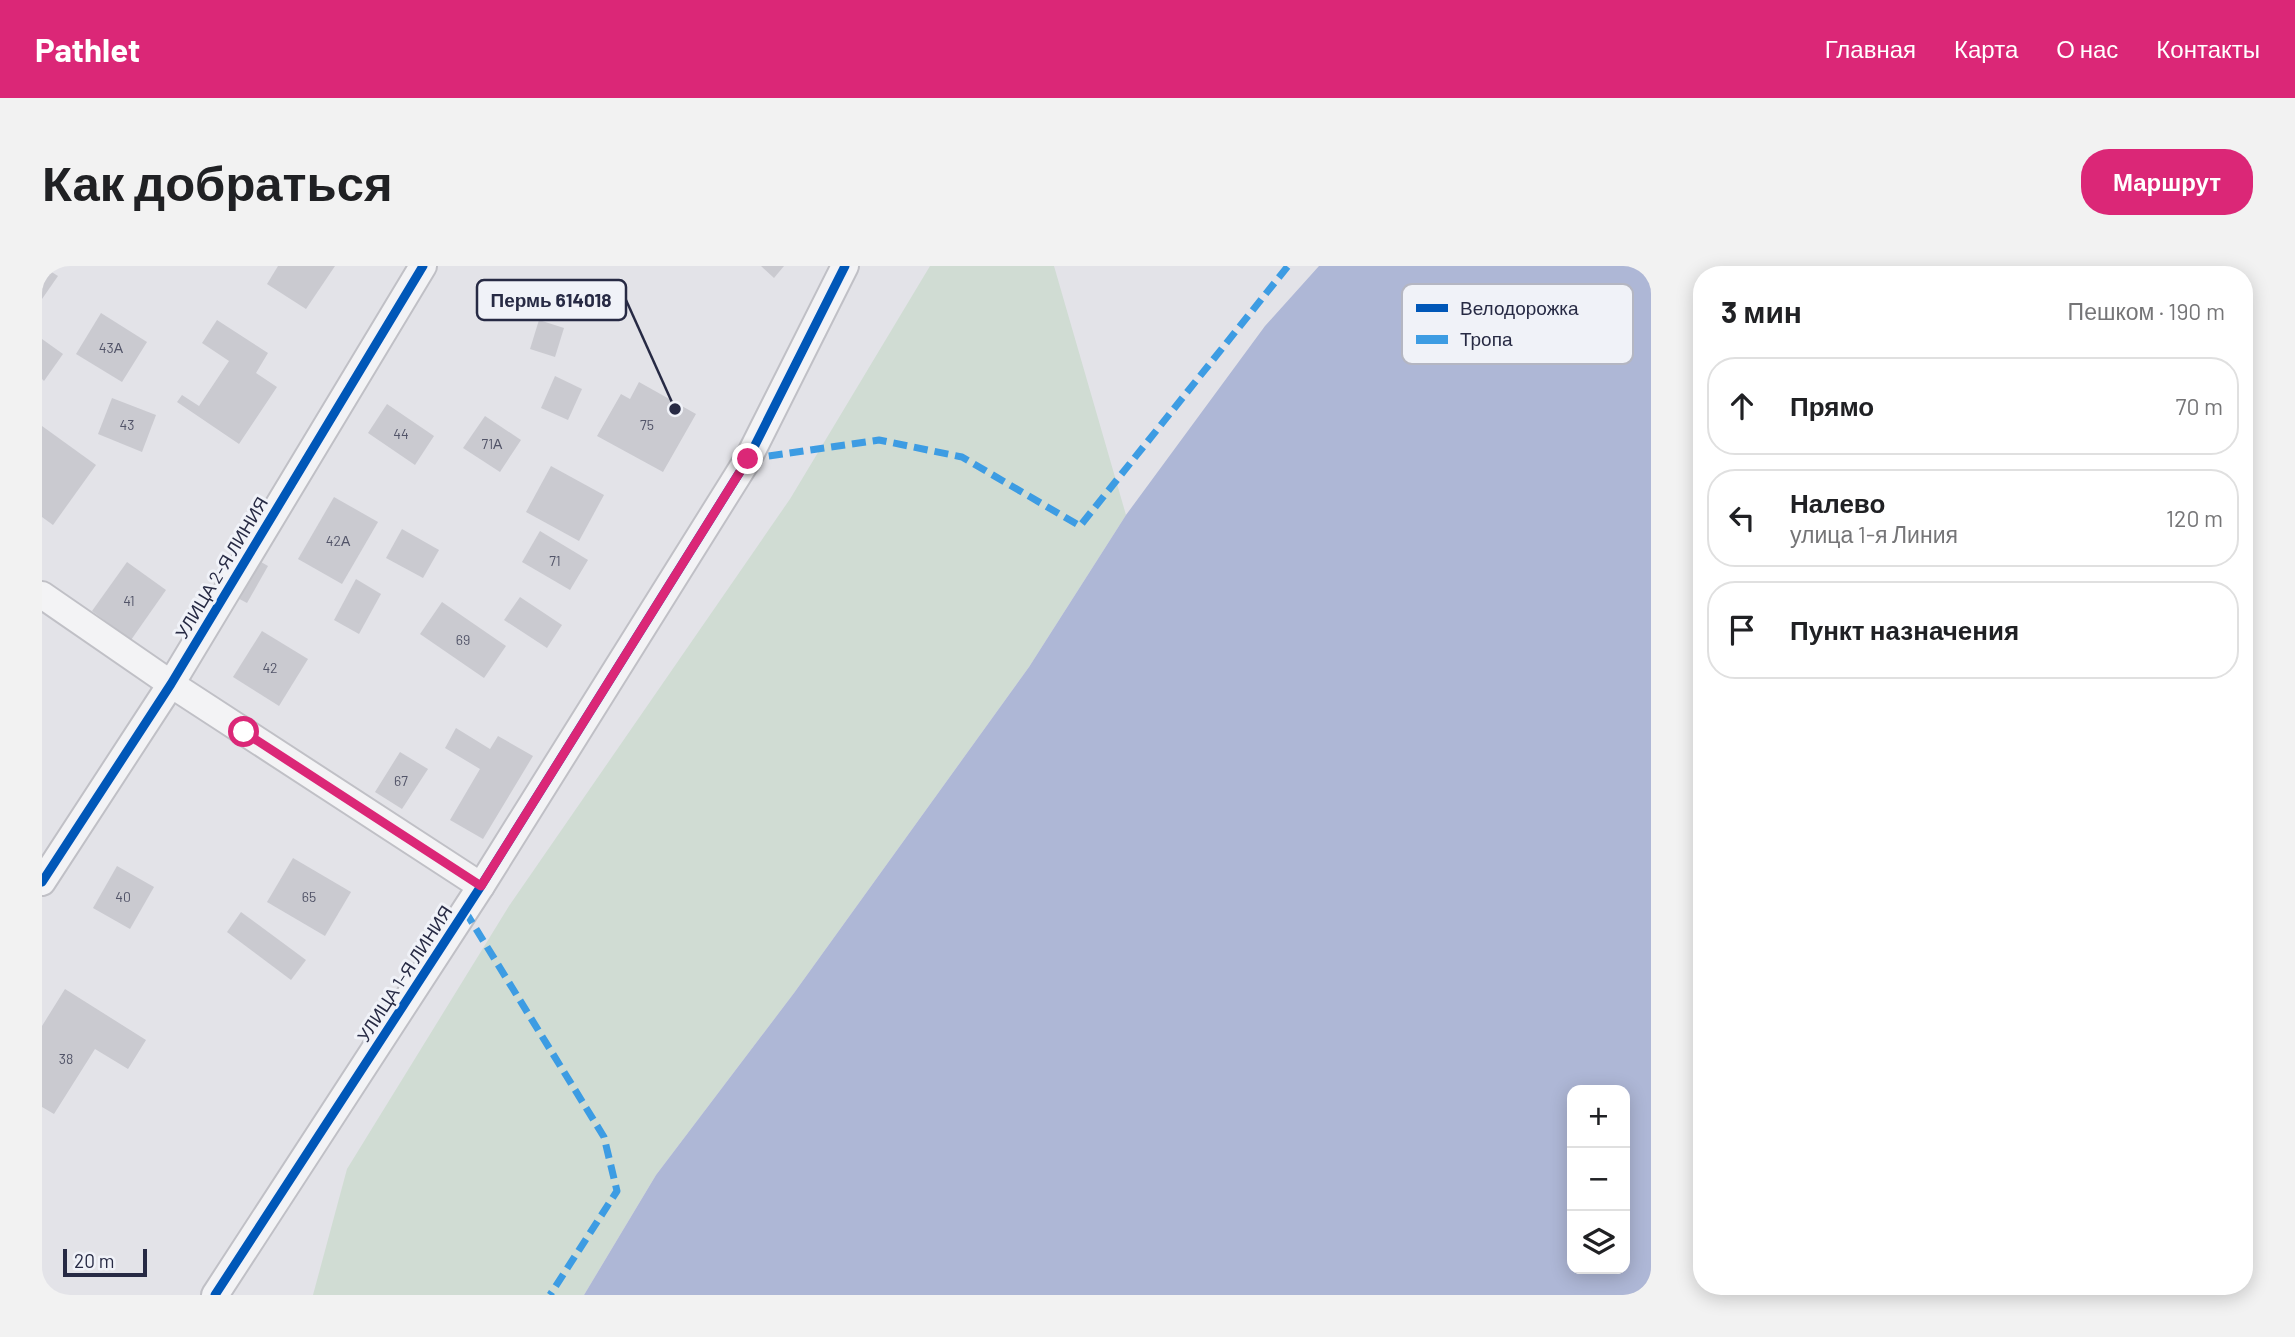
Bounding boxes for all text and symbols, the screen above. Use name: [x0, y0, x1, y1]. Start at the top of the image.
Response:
text: Pathlet: [35, 29, 140, 69]
text: Главная: [1825, 34, 1916, 63]
text: Карта: [1954, 34, 2018, 63]
text: О нас: [2056, 34, 2118, 63]
text: Контакты: [2156, 34, 2260, 63]
button: Маршрут: [2081, 149, 2253, 215]
text: Как добраться: [42, 152, 393, 211]
callout: Пермь 614018: [477, 280, 626, 320]
legend: [1402, 284, 1633, 364]
text: Пермь 614018: [490, 288, 612, 311]
text: 3 мин: [1721, 293, 1802, 329]
text: Велодорожка: [1460, 296, 1579, 319]
text: Пешком · 190 m: [2068, 297, 2225, 325]
text: Тропа: [1460, 327, 1513, 350]
house number: 43А: [99, 339, 124, 356]
icon: ahead: [1723, 387, 1761, 425]
text: Прямо: [1790, 390, 1874, 421]
text: 70 m: [2176, 392, 2223, 420]
house number: 43: [120, 416, 134, 433]
house number: 75: [640, 416, 654, 433]
house number: 44: [393, 425, 409, 442]
house number: 71А: [482, 435, 503, 452]
route end: [732, 443, 763, 474]
text: Налево: [1790, 487, 1885, 518]
street label: УЛИЦА 2-Я ЛИНИЯ: [170, 493, 272, 642]
icon: left: [1723, 499, 1761, 537]
text: 120 m: [2166, 504, 2223, 532]
text: улица 1-я Линия: [1790, 520, 1958, 548]
house number: 42А: [326, 532, 351, 549]
house number: 71: [549, 552, 561, 569]
house number: 41: [123, 592, 135, 609]
icon: arrive: [1723, 611, 1761, 649]
text: Пункт назначения: [1790, 614, 2019, 645]
house number: 69: [456, 631, 470, 648]
house number: 42: [262, 659, 278, 676]
route start: [228, 716, 259, 747]
house number: 67: [394, 772, 408, 789]
house number: 40: [115, 888, 131, 905]
house number: 65: [302, 888, 316, 905]
street label: УЛИЦА 1-Я ЛИНИЯ: [352, 901, 456, 1046]
house number: 38: [59, 1050, 73, 1067]
map controls: [1567, 1085, 1630, 1274]
button: +: [1567, 1085, 1630, 1148]
button: −: [1567, 1148, 1630, 1211]
button: layers: [1567, 1211, 1630, 1274]
scale bar: [63, 1246, 147, 1278]
text: 20 m: [74, 1249, 114, 1272]

